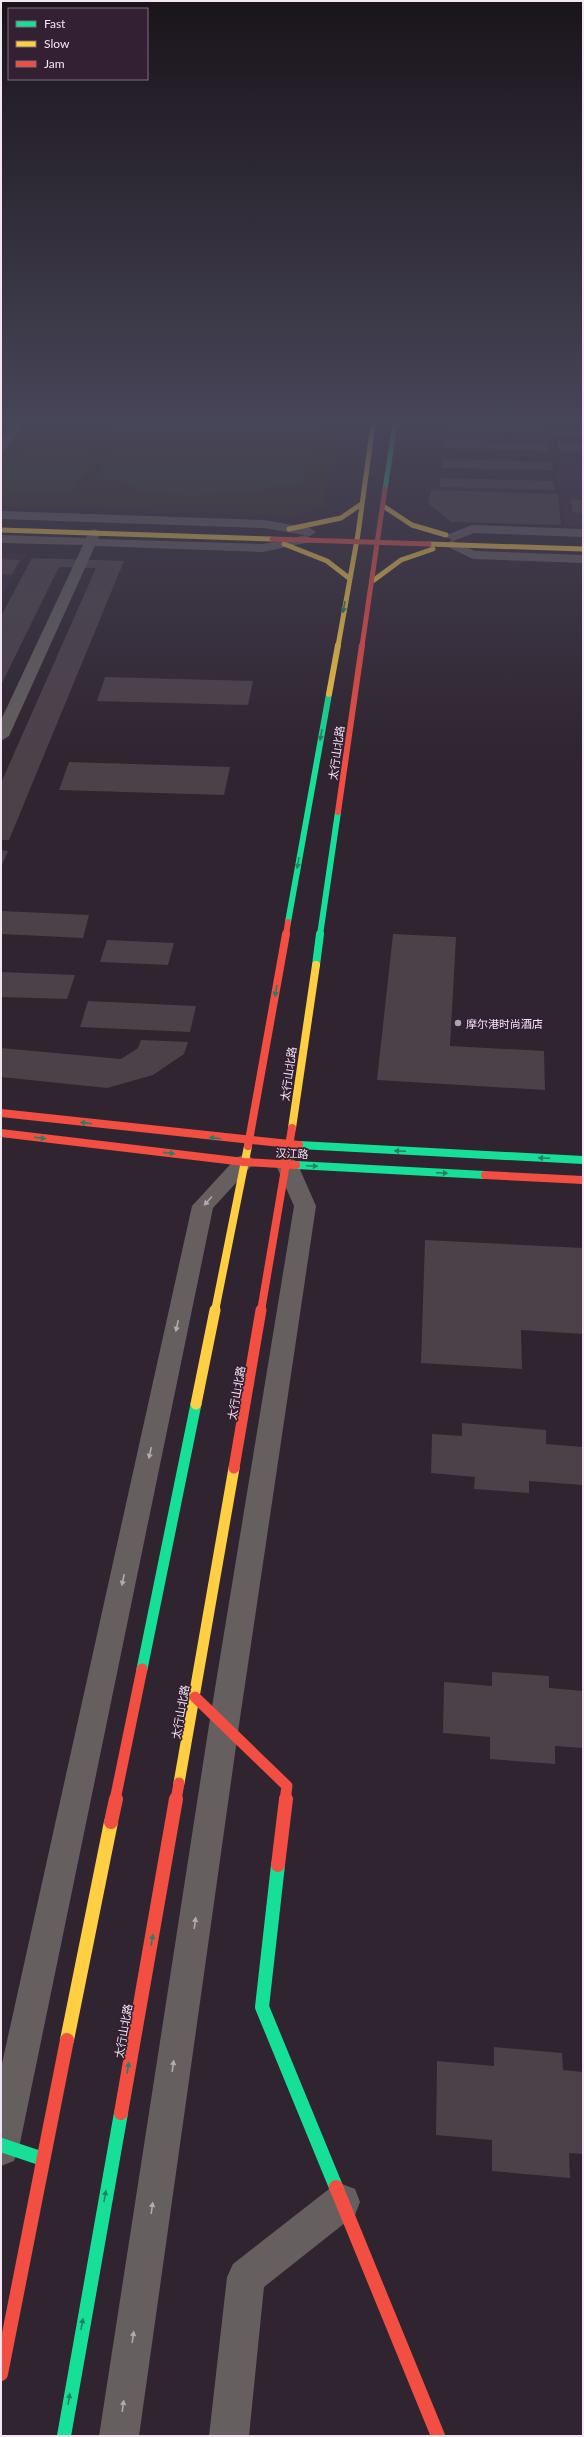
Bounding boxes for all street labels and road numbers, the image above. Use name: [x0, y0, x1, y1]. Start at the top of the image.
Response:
street label: 太行山北路: [326, 725, 346, 781]
street label: 太行山北路: [278, 1046, 298, 1102]
street label: 汉江路: [275, 1146, 309, 1160]
street label: 太行山北路: [225, 1365, 247, 1421]
street label: 太行山北路: [169, 1684, 191, 1740]
street label: 太行山北路: [112, 2003, 134, 2059]

